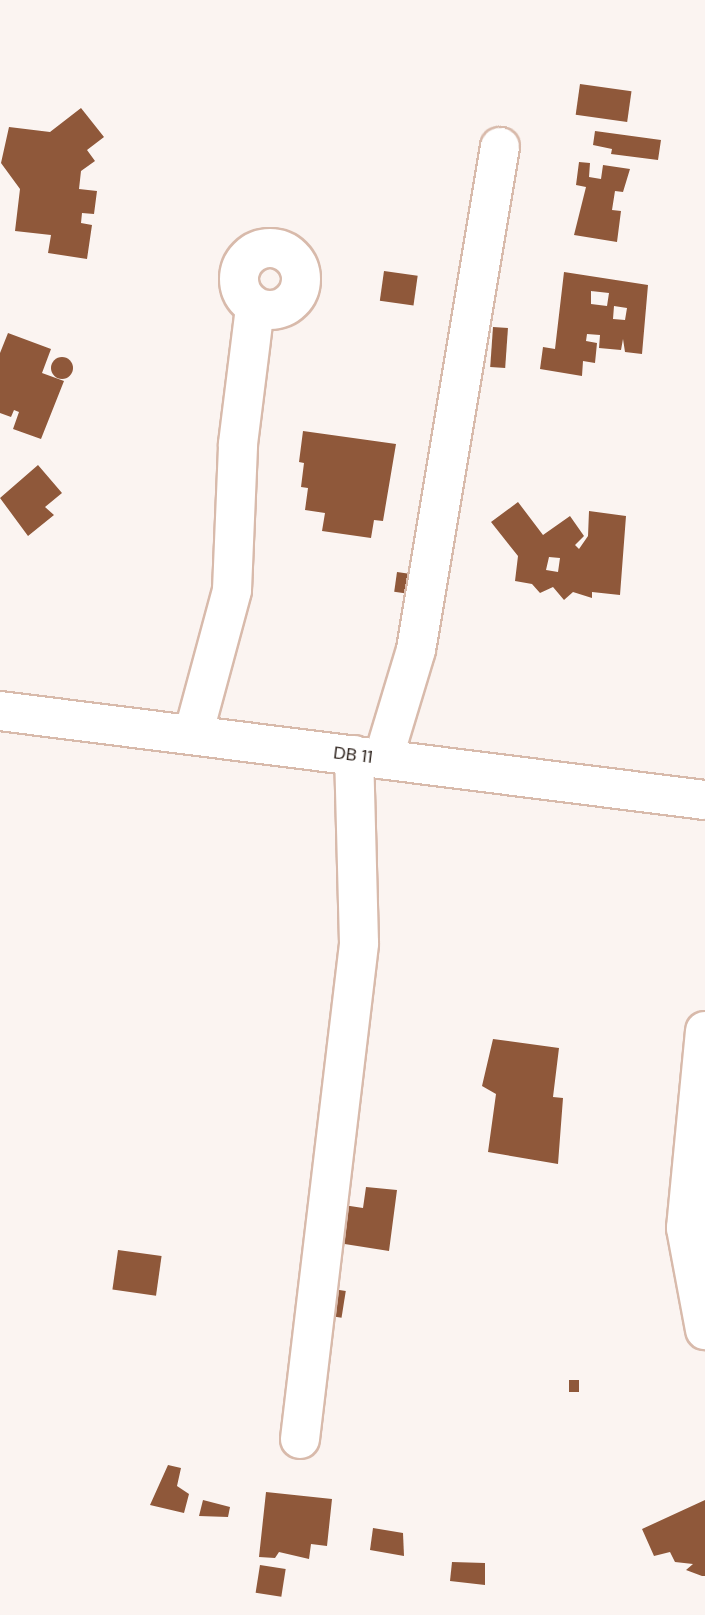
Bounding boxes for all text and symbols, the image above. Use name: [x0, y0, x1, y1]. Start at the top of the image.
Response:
street label: DB 11: [332, 742, 374, 768]

